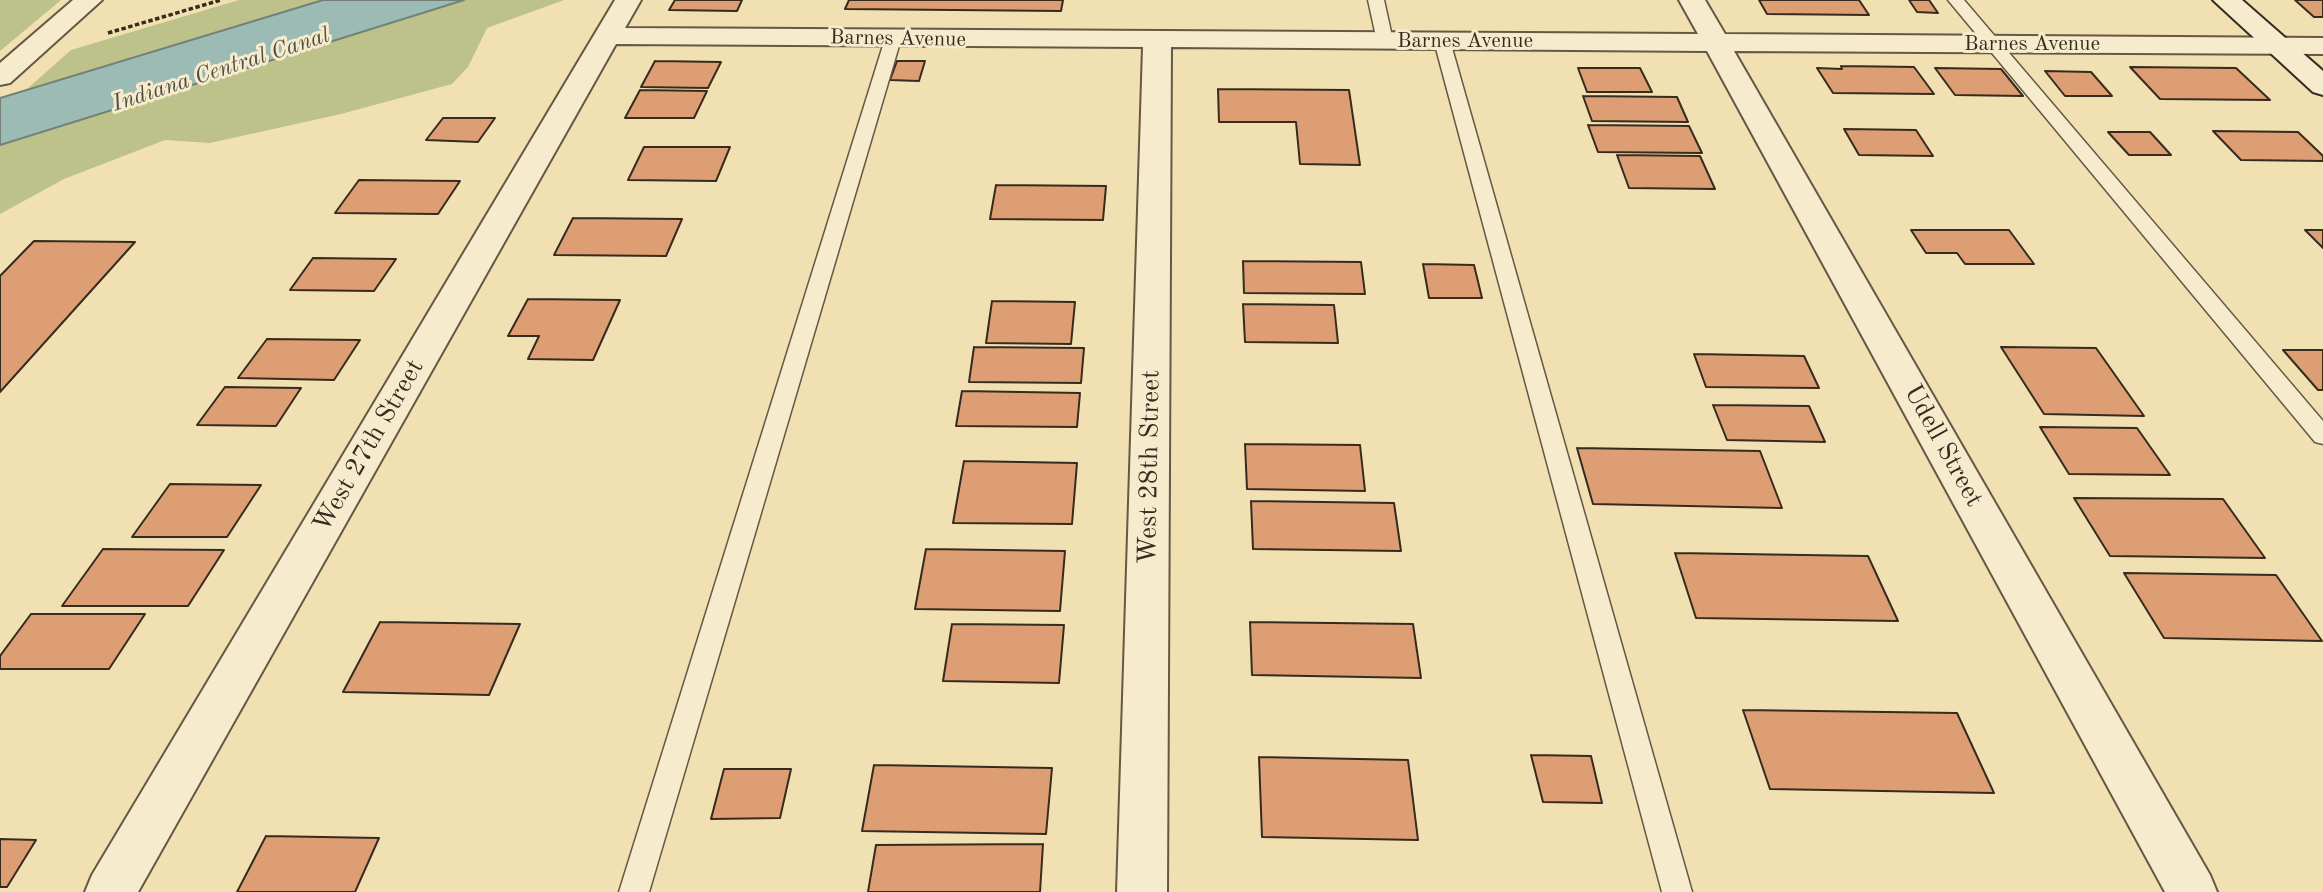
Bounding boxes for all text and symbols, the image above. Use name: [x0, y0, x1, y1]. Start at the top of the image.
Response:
water label: Indiana Central Canal: [109, 22, 333, 118]
street label: Barnes Avenue: [830, 25, 966, 53]
street label: Barnes Avenue: [1397, 28, 1533, 54]
street label: Barnes Avenue: [1964, 31, 2100, 57]
street label: West 27th Street: [307, 354, 431, 538]
street label: West 28th Street: [1133, 370, 1167, 564]
street label: Udell Street: [1897, 379, 1989, 513]

